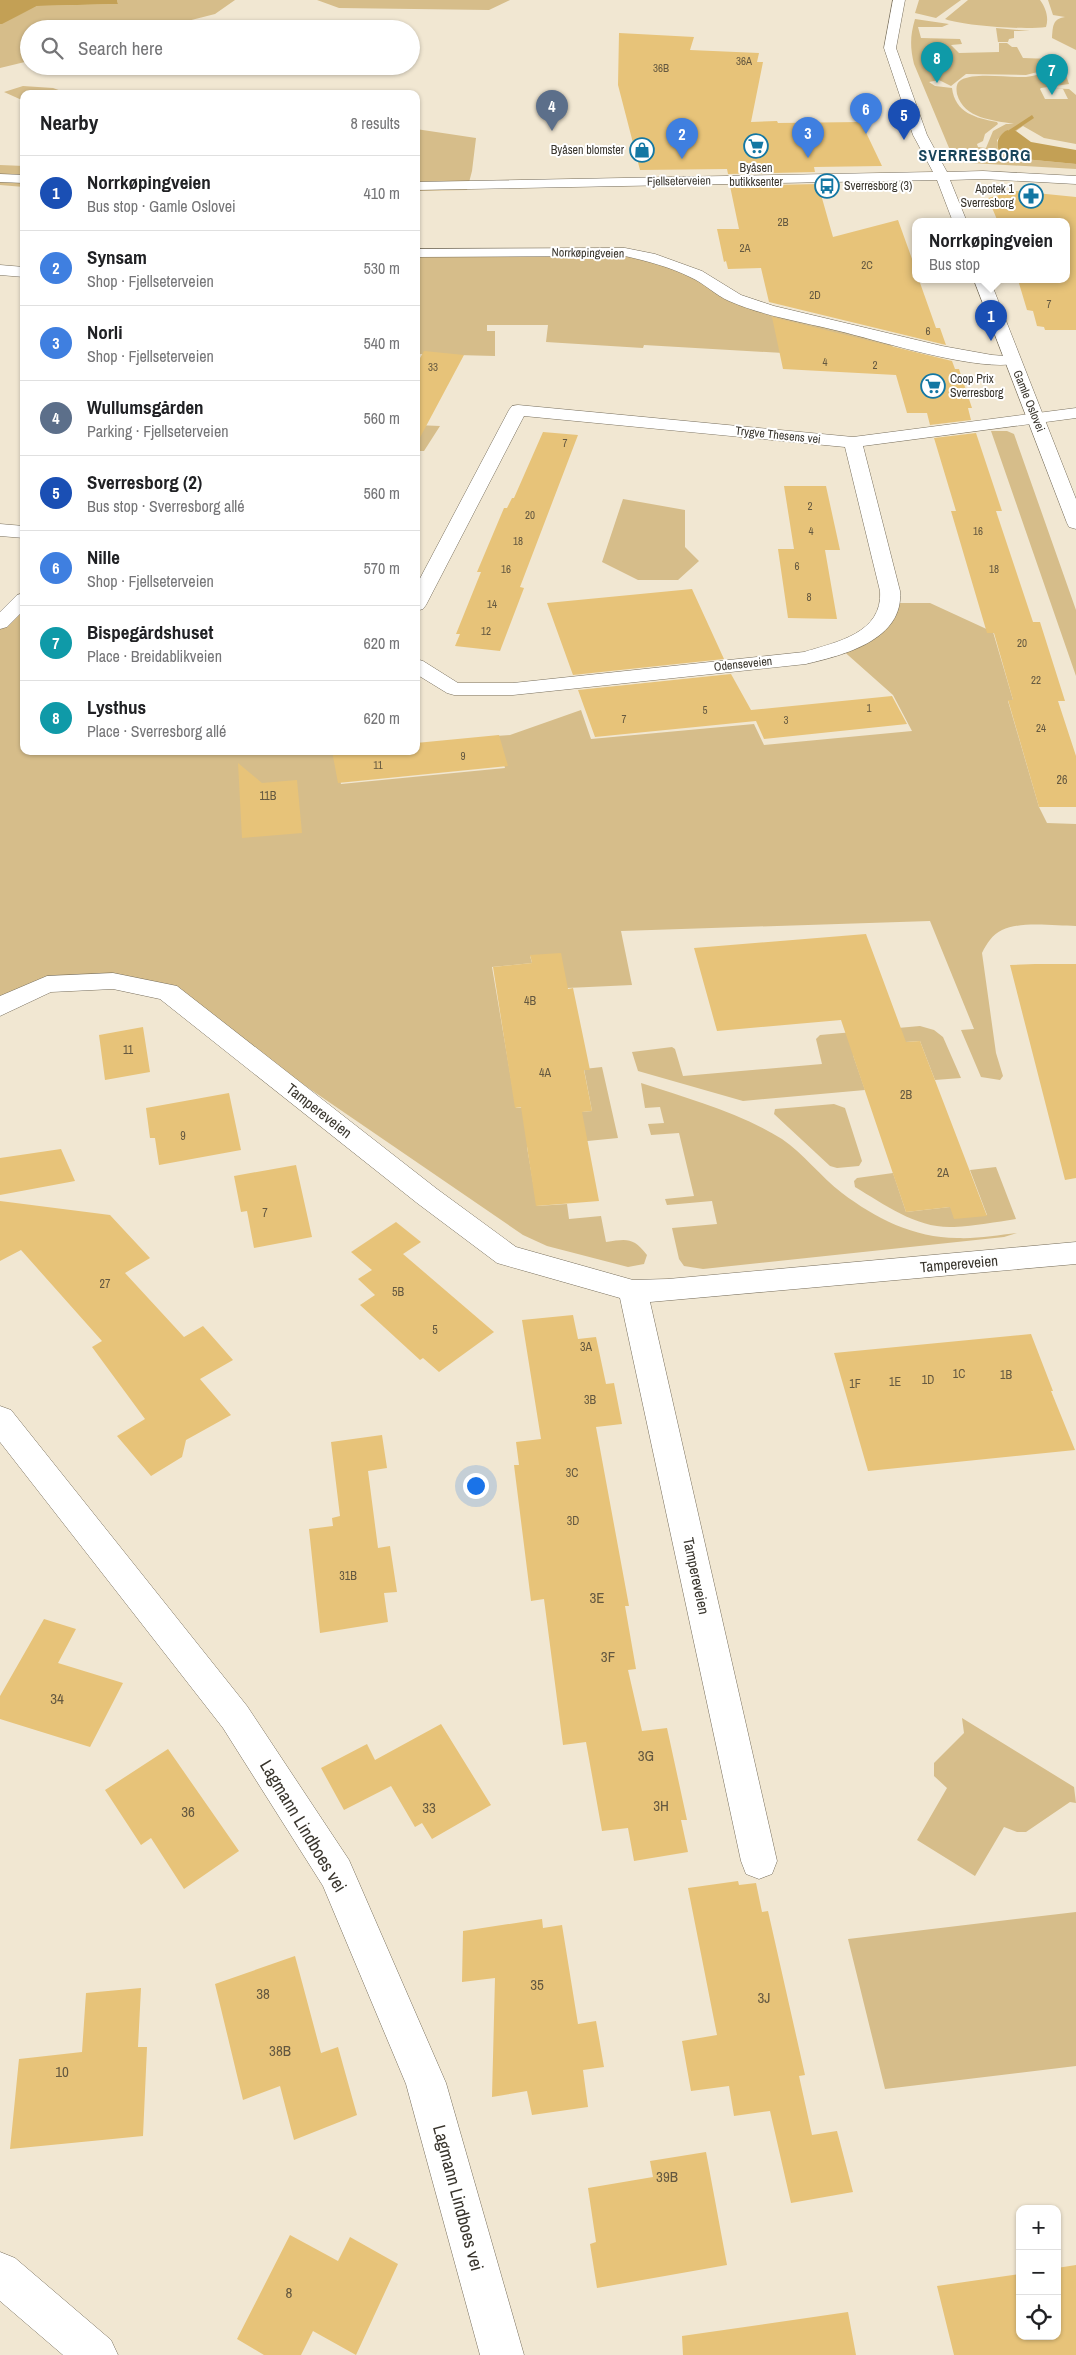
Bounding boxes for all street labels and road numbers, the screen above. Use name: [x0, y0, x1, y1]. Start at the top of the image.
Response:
street label: Fjellseterveien: [647, 172, 711, 190]
street label: Norrkøpingveien: [551, 244, 625, 262]
street label: Gamle Oslovei: [1009, 368, 1049, 434]
street label: Trygve Thesens vei: [734, 423, 822, 447]
street label: Odenseveien: [713, 653, 773, 675]
street label: Tampereveien: [282, 1078, 357, 1143]
street label: Tampereveien: [919, 1250, 999, 1277]
street label: Tampereveien: [678, 1535, 715, 1616]
street label: Lagmann Lindboes vei: [254, 1755, 353, 1897]
street label: Lagmann Lindboes vei: [427, 2122, 490, 2274]

